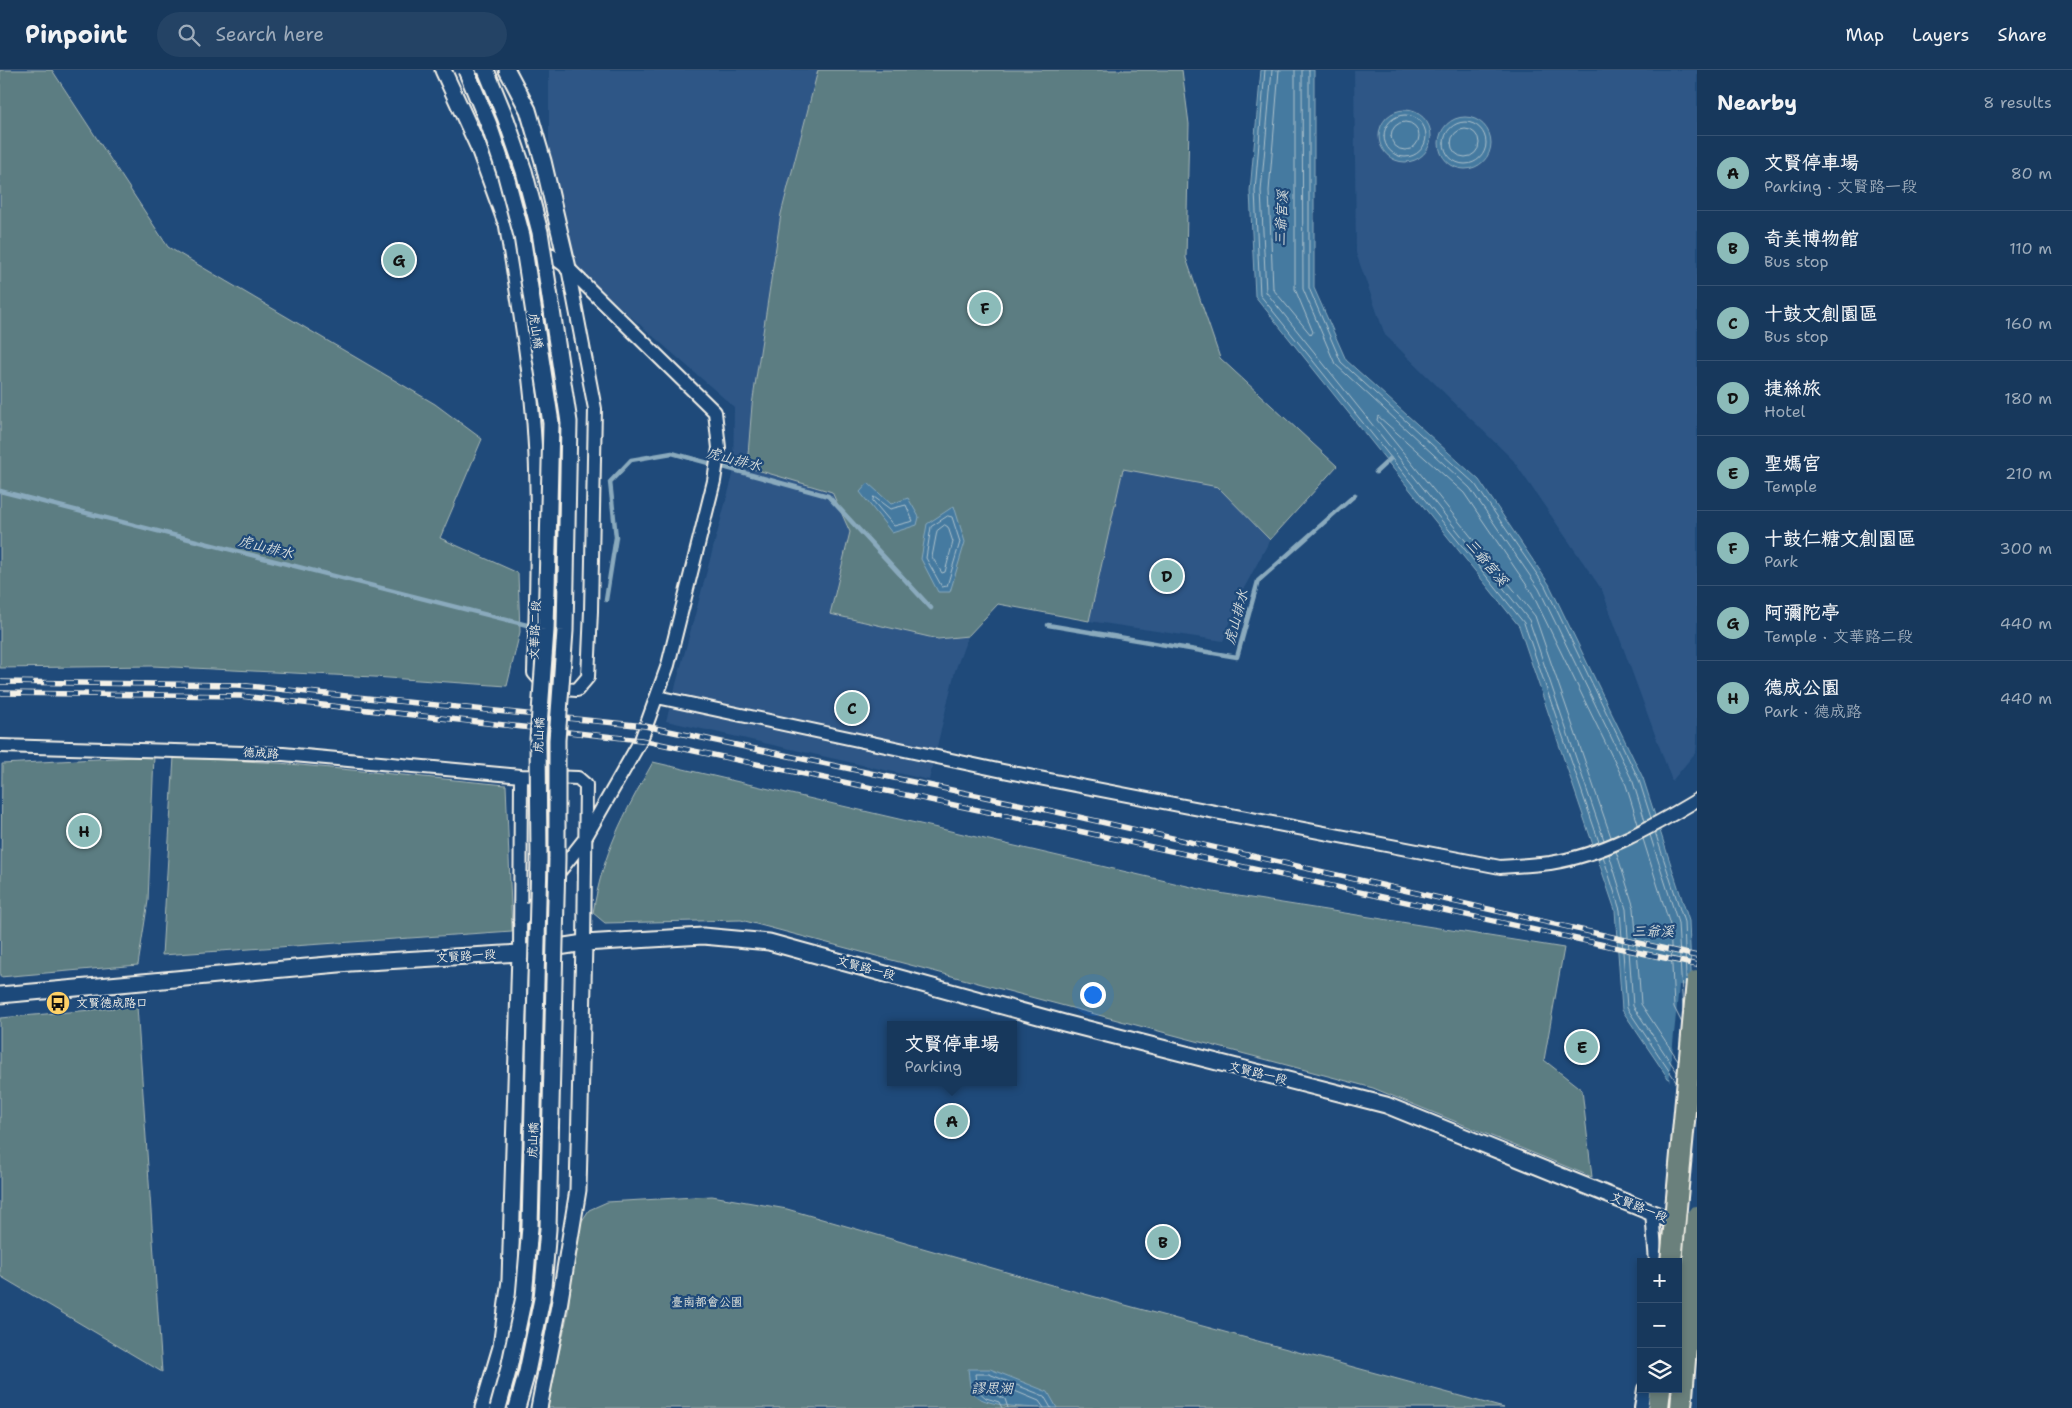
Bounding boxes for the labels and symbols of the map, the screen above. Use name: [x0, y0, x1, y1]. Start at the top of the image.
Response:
water label: 三爺宮溪: [1271, 189, 1292, 246]
pin: G: [383, 241, 415, 279]
pin: F: [969, 289, 1001, 327]
street label: 虎山橋: [525, 312, 547, 350]
water label: 虎山排水: [705, 443, 764, 475]
water label: 虎山排水: [237, 531, 296, 563]
water label: 三爺宮溪: [1462, 535, 1513, 590]
pin: D: [1151, 557, 1183, 595]
water label: 虎山排水: [1220, 587, 1252, 646]
street label: 文華路二段: [526, 600, 544, 660]
pin: C: [836, 689, 868, 727]
street label: 虎山橋: [530, 717, 548, 753]
street label: 德成路: [243, 744, 279, 762]
pin: H: [68, 812, 100, 850]
water label: 三爺溪: [1632, 922, 1675, 940]
street label: 文賢路一段: [436, 946, 496, 966]
street label: 文賢路一段: [835, 953, 897, 983]
your location: [1080, 982, 1106, 1008]
bus stop icon: 文賢德成路口: [45, 990, 71, 1016]
place label: 文賢德成路口: [76, 995, 148, 1011]
pin: E: [1566, 1028, 1598, 1066]
street label: 文賢路一段: [1227, 1058, 1289, 1088]
pin: A: [936, 1102, 968, 1140]
street label: 虎山橋: [524, 1122, 542, 1158]
street label: 文賢路一段: [1608, 1188, 1670, 1226]
pin: B: [1147, 1223, 1179, 1261]
park label: 臺南都會公園: [671, 1294, 743, 1310]
water label: 謬思湖: [971, 1379, 1015, 1397]

